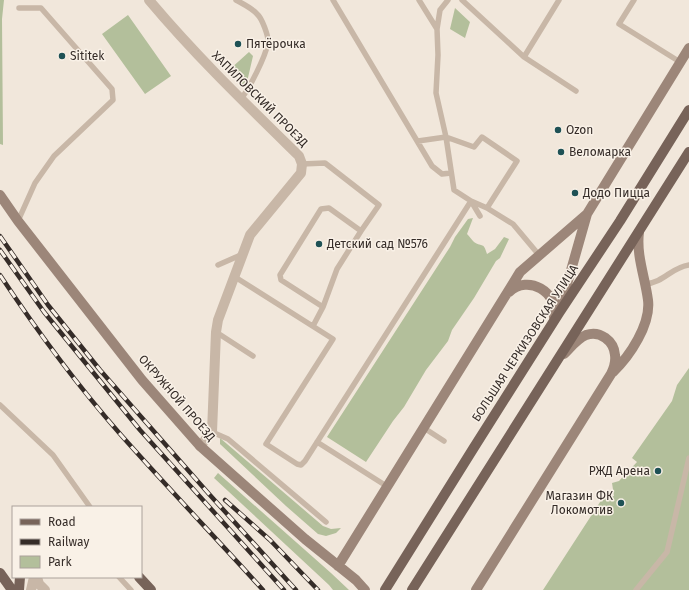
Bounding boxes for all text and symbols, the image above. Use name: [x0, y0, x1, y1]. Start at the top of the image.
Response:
place label: Пятёрочка: [246, 37, 306, 51]
marker: Пятёрочка: [233, 39, 243, 49]
street label: ХАПИЛОВСКИЙ ПРОЕЗД: [209, 47, 312, 150]
place label: Sititek: [70, 49, 105, 63]
marker: Sititek: [57, 51, 67, 61]
place label: Ozon: [566, 123, 593, 137]
marker: Ozon: [553, 125, 563, 135]
place label: Веломарка: [569, 145, 631, 159]
marker: Веломарка: [556, 147, 566, 157]
place label: Додо Пицца: [582, 186, 650, 200]
marker: Додо Пицца: [570, 188, 580, 198]
place label: Детский сад №576: [326, 237, 428, 251]
marker: Детский сад №576: [314, 239, 324, 249]
street label: БОЛЬШАЯ ЧЕРКИЗОВСКАЯ УЛИЦА: [469, 262, 581, 424]
street label: ОКРУЖНОЙ ПРОЕЗД: [136, 351, 219, 444]
place label: РЖД Арена: [589, 464, 650, 478]
marker: РЖД Арена: [653, 466, 663, 476]
place label: Магазин ФК Локомотив: [546, 489, 613, 517]
marker: Магазин ФК Локомотив: [616, 498, 626, 508]
legend: [12, 506, 142, 578]
text: Road: [48, 515, 76, 529]
text: Railway: [48, 535, 89, 549]
text: Park: [48, 555, 72, 569]

